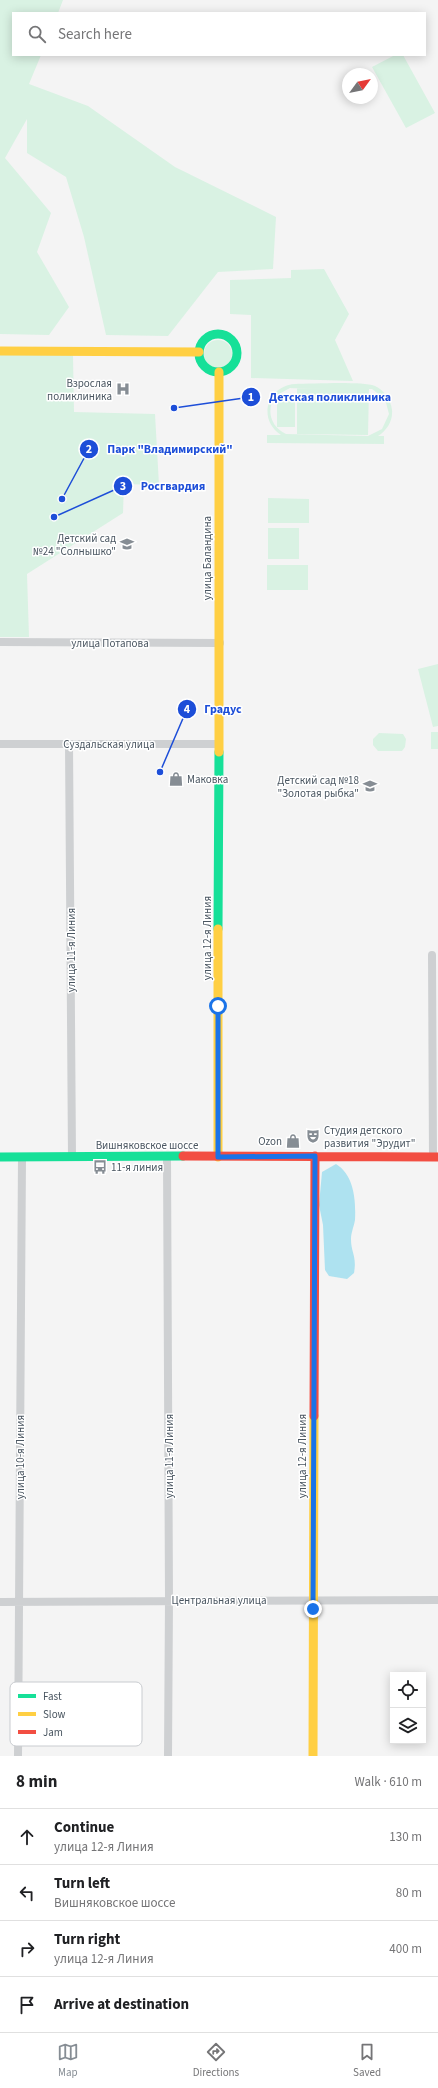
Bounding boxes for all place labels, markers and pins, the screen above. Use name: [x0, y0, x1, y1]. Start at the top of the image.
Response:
place label: Взрослая поликлиника: [47, 376, 112, 404]
hospital icon: Взрослая поликлиника: [115, 381, 131, 397]
callout: Детская поликлиника: [241, 385, 399, 409]
callout: Парк "Владимирский": [79, 437, 240, 461]
callout: Росгвардия: [113, 474, 214, 498]
place label: Детский сад №24 "Солнышко": [33, 531, 116, 559]
school or university icon: Детский сад №24 "Солнышко": [119, 536, 135, 552]
callout: Градус: [177, 697, 250, 721]
shop icon: Маковка: [168, 771, 184, 787]
place label: Маковка: [187, 772, 228, 787]
place label: Детский сад №18 "Золотая рыбка": [277, 773, 360, 801]
school or university icon: Детский сад №18 "Золотая рыбка": [362, 778, 378, 794]
place label: Студия детского развития "Эрудит": [324, 1123, 415, 1151]
theatre icon: Студия детского развития "Эрудит": [305, 1128, 321, 1144]
shop icon: Ozon: [285, 1133, 301, 1149]
place label: Ozon: [258, 1134, 282, 1149]
bus stop icon: 11-я линия: [92, 1159, 108, 1175]
place label: 11-я линия: [111, 1160, 163, 1175]

